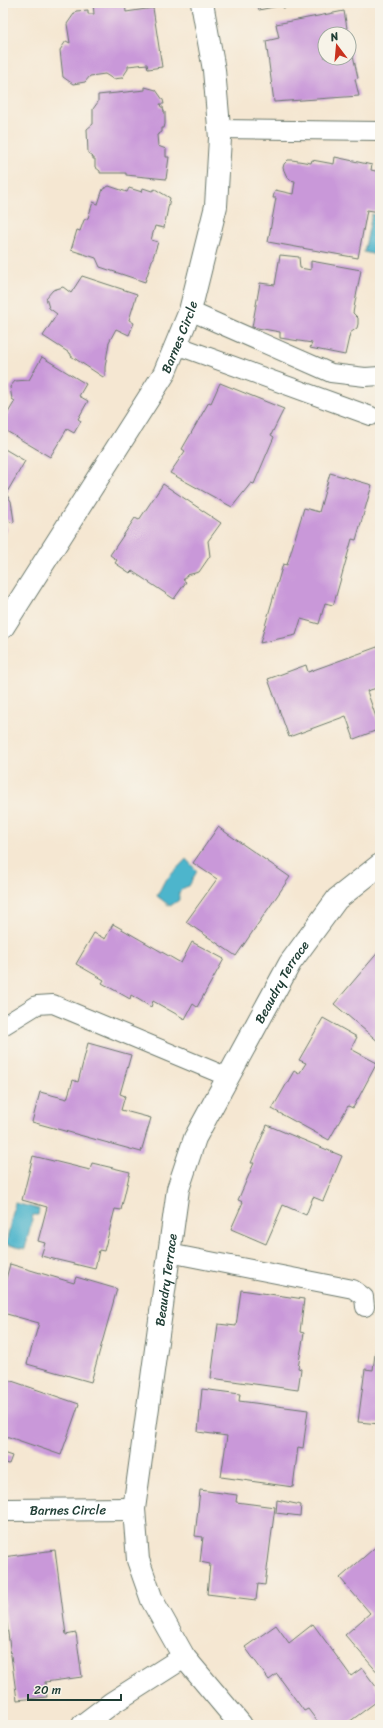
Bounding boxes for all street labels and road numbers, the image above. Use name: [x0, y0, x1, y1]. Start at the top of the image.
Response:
street label: Barnes Circle: [155, 298, 204, 377]
street label: Beaudry Terrace: [248, 935, 315, 1028]
street label: Beaudry Terrace: [148, 1232, 184, 1328]
street label: Barnes Circle: [30, 1498, 107, 1522]

